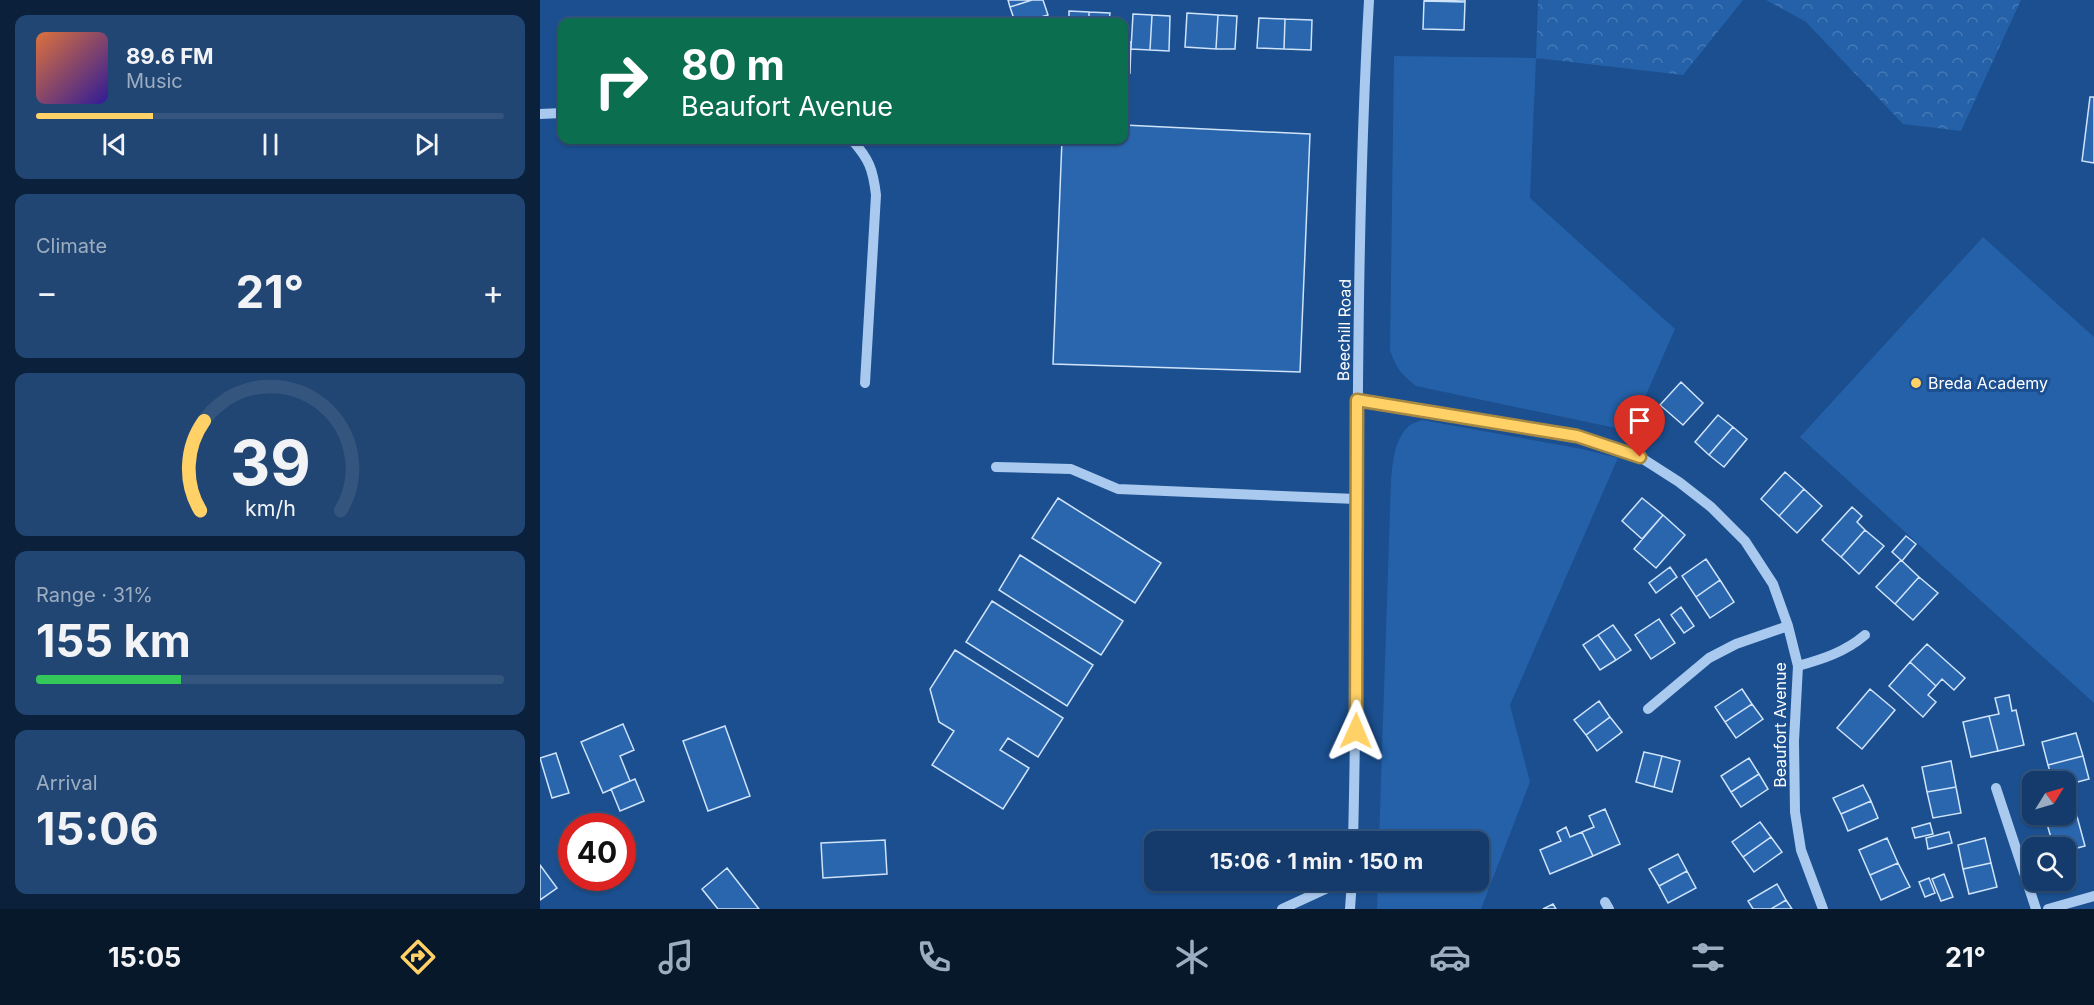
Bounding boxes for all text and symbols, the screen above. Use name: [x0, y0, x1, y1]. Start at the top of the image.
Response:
text: 80 m: [681, 39, 785, 90]
icon: right: [582, 42, 660, 120]
text: 89.6 FM: [126, 43, 214, 69]
text: Music: [126, 69, 183, 93]
text: Beaufort Avenue: [681, 90, 893, 123]
icon: previous: [98, 128, 131, 161]
icon: pause: [254, 128, 287, 161]
icon: next: [410, 128, 443, 161]
text: Climate: [36, 234, 107, 258]
text: 21°: [236, 264, 304, 319]
text: −: [36, 272, 58, 312]
text: +: [482, 272, 504, 312]
street label: Beechill Road: [1333, 279, 1355, 381]
place label: Breda Academy: [1928, 373, 2048, 393]
marker: Breda Academy: [1909, 376, 1923, 390]
pin: [1614, 395, 1665, 457]
icon: arrive: [1623, 404, 1656, 437]
text: 39: [230, 426, 310, 501]
text: km/h: [245, 496, 295, 522]
text: Range · 31%: [36, 583, 153, 607]
text: 155 km: [36, 613, 191, 668]
street label: Beaufort Avenue: [1770, 662, 1790, 788]
position arrow: [1324, 699, 1388, 763]
text: Arrival: [36, 771, 98, 795]
north arrow: [2022, 771, 2076, 825]
map controls: [2022, 771, 2076, 891]
text: 15:06: [36, 801, 159, 856]
speed limit sign: 40: [558, 813, 636, 891]
button: search: [2022, 837, 2076, 891]
text: 15:06 · 1 min · 150 m: [1210, 848, 1423, 874]
icon: directions: [397, 936, 439, 978]
icon: music: [655, 936, 697, 978]
icon: phone: [913, 936, 955, 978]
icon: climate: [1171, 936, 1213, 978]
icon: car: [1429, 936, 1471, 978]
icon: filters: [1687, 936, 1729, 978]
text: 15:05: [108, 941, 181, 974]
text: 21°: [1945, 941, 1986, 974]

